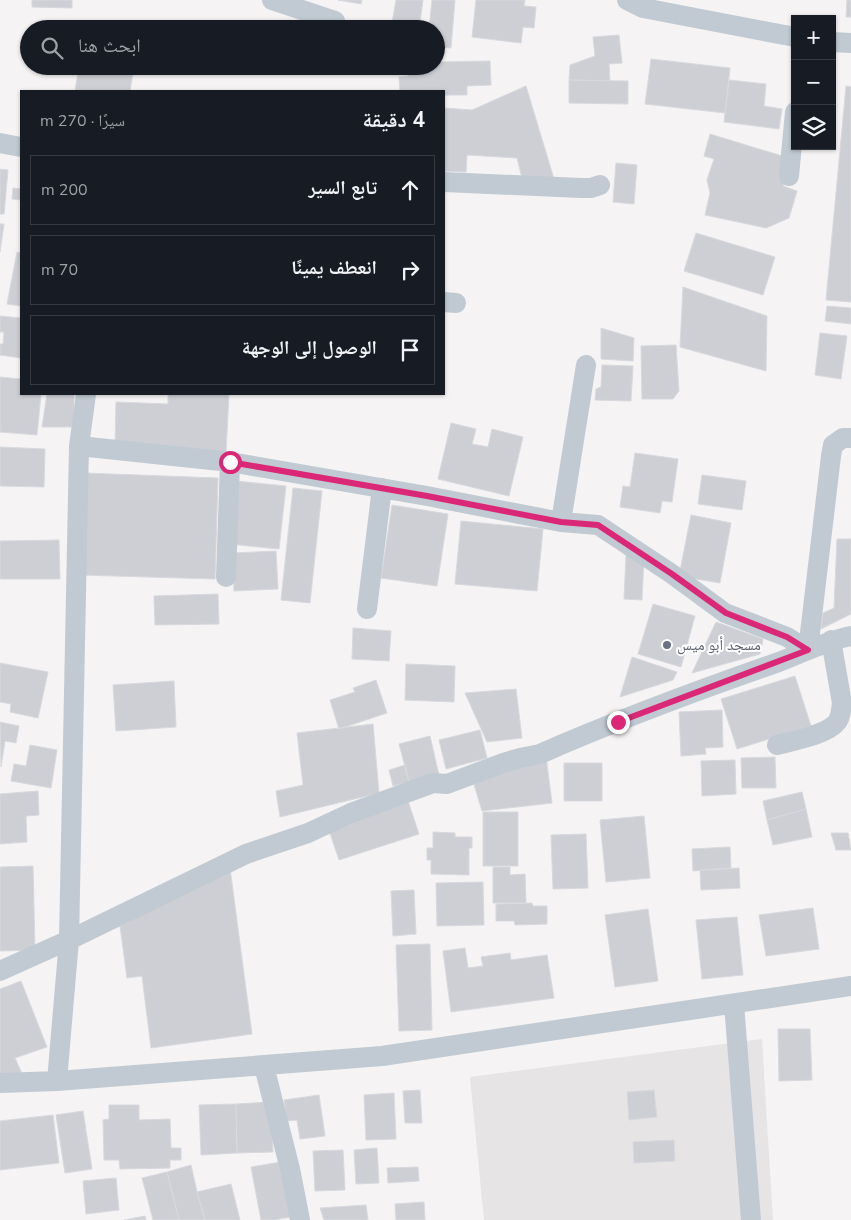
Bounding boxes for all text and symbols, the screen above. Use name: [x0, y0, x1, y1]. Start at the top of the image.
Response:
map controls: [791, 15, 836, 150]
button: +: [791, 15, 836, 60]
search box: [20, 20, 445, 75]
text: ابحث هنا: [78, 33, 141, 59]
icon: search: [38, 34, 66, 62]
button: −: [791, 60, 836, 105]
button: layers: [791, 105, 836, 150]
text: 4 دقيقة: [363, 106, 425, 134]
text: سيرًا · 270 m: [40, 110, 125, 132]
text: تابع السير: [308, 175, 377, 201]
icon: ahead: [396, 176, 424, 204]
text: 200 m: [41, 179, 88, 201]
text: انعطف يمينًا: [291, 255, 377, 281]
icon: right: [396, 256, 424, 284]
text: 70 m: [41, 259, 78, 281]
text: الوصول إلى الوجهة: [242, 335, 377, 361]
icon: arrive: [396, 336, 424, 364]
route start: [219, 451, 242, 474]
place label: مسجد أبو ميس: [677, 635, 761, 655]
marker: مسجد أبو ميس: [661, 639, 673, 651]
route end: [607, 711, 630, 734]

